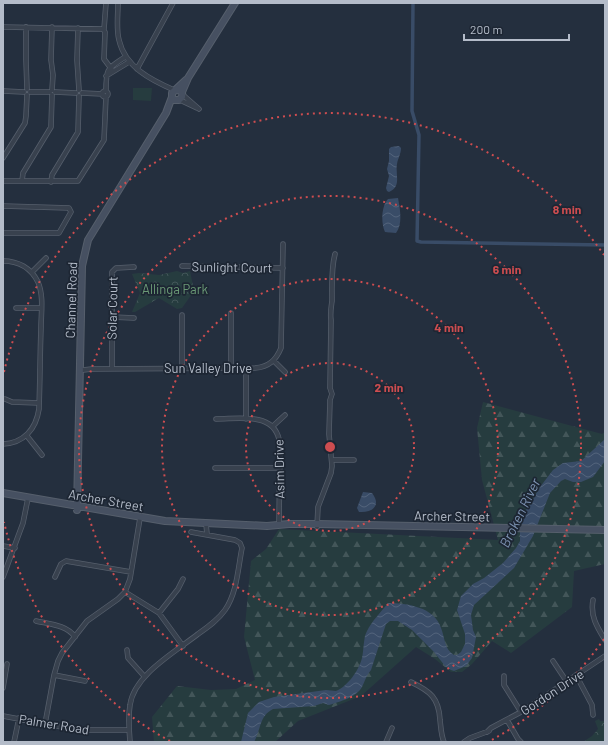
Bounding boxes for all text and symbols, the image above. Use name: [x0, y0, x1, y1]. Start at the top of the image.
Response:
scale bar: [464, 16, 569, 42]
text: 200 m: [470, 22, 502, 36]
text: 8 min: [553, 202, 581, 216]
street label: Sunlight Court: [191, 258, 273, 276]
street label: Channel Road: [62, 261, 80, 339]
text: 6 min: [493, 262, 521, 276]
street label: Solar Court: [103, 276, 121, 340]
park label: Allinga Park: [142, 281, 208, 297]
text: 4 min: [434, 320, 464, 334]
street label: Sun Valley Drive: [164, 360, 252, 376]
text: 2 min: [375, 380, 403, 394]
street label: Asim Drive: [270, 439, 288, 499]
centre of rings: [323, 440, 337, 454]
water label: Broken River: [496, 474, 544, 550]
street label: Archer Street: [67, 486, 145, 514]
street label: Archer Street: [414, 507, 490, 525]
street label: Gordon Drive: [517, 666, 587, 718]
street label: Palmer Road: [18, 711, 90, 737]

